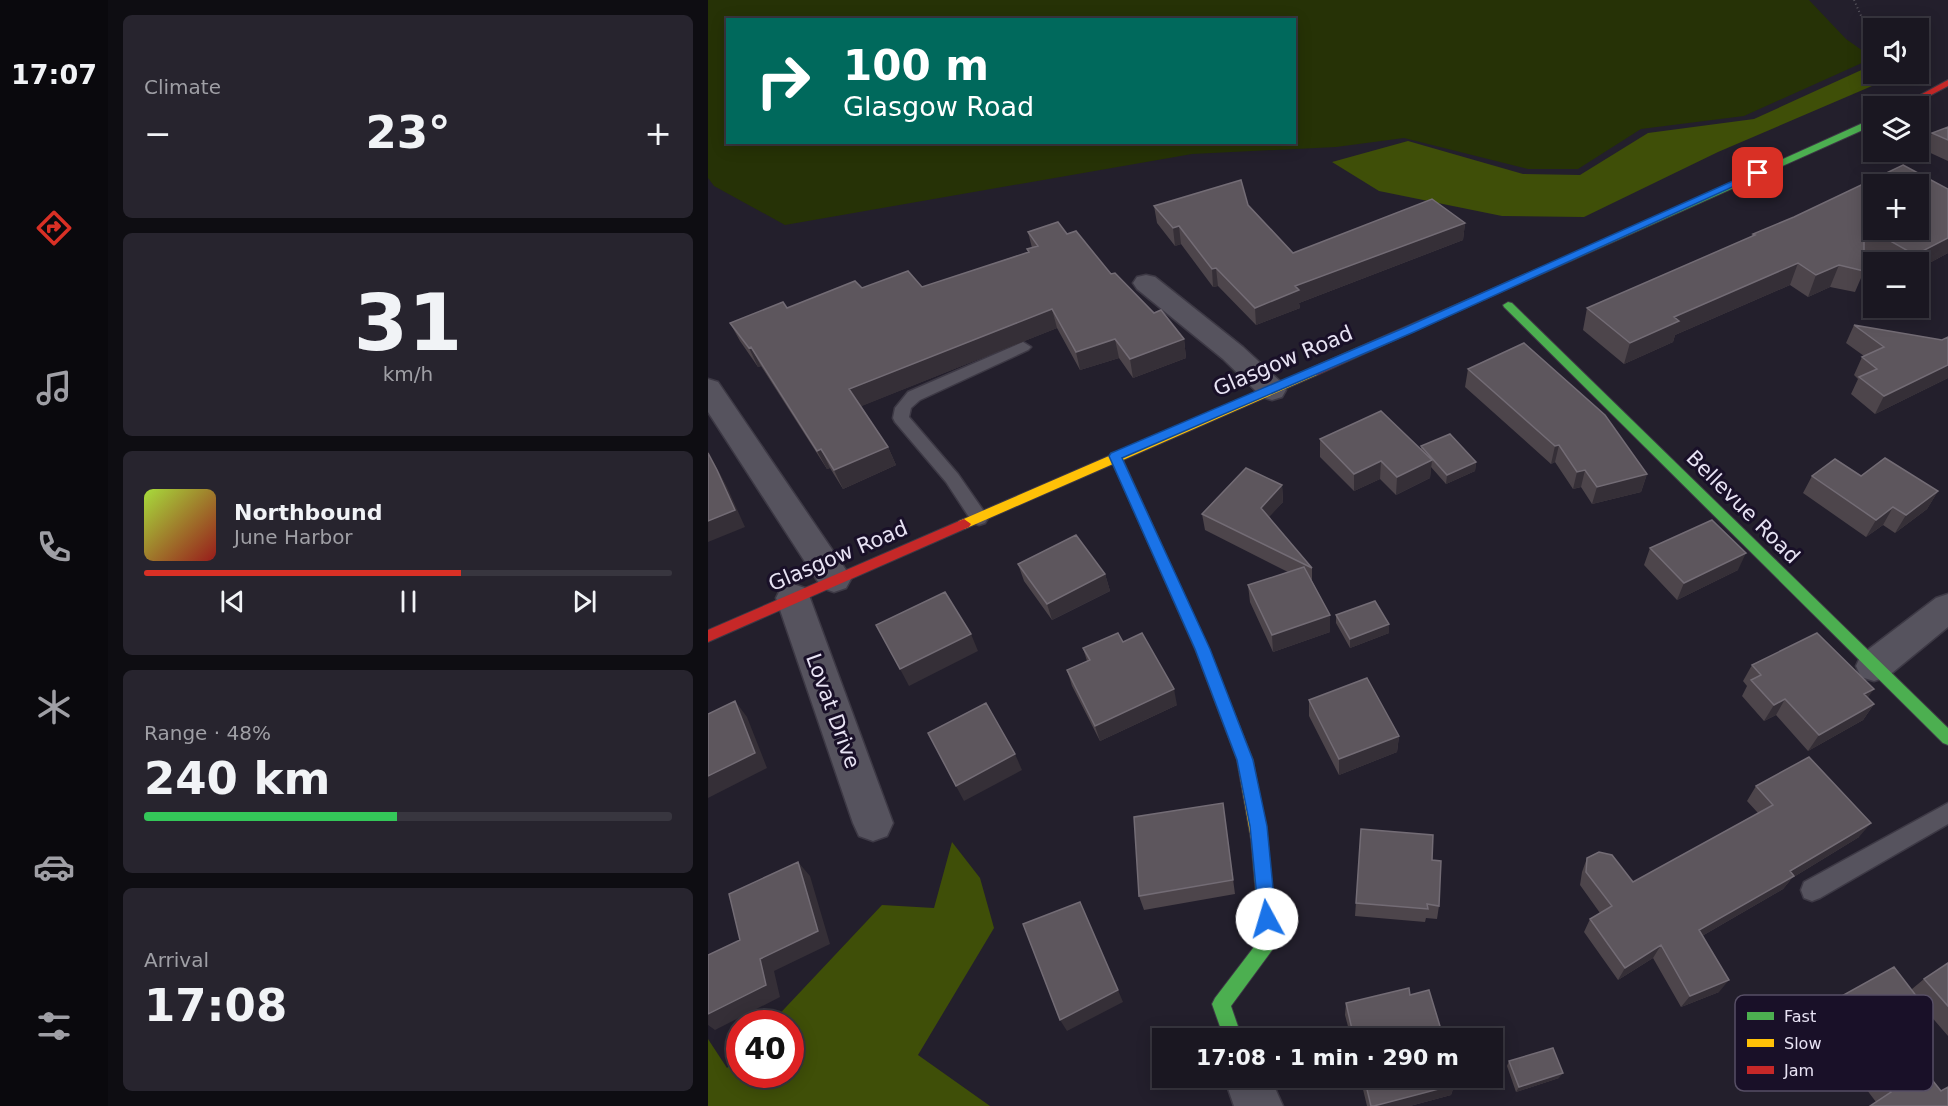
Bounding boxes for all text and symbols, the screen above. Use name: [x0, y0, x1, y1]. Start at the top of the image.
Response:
map controls: [1863, 18, 1929, 318]
button: sound: [1863, 18, 1929, 84]
text: 100 m: [843, 41, 989, 90]
icon: right: [744, 42, 822, 120]
text: 17:07: [11, 59, 97, 90]
text: Climate: [144, 75, 221, 99]
text: Glasgow Road: [843, 91, 1034, 122]
button: layers: [1863, 96, 1929, 162]
text: 23°: [365, 106, 451, 159]
text: −: [144, 114, 172, 153]
text: +: [644, 114, 672, 153]
pin: [1732, 147, 1783, 198]
icon: arrive: [1741, 156, 1774, 189]
button: +: [1863, 174, 1929, 240]
icon: directions: [33, 207, 75, 249]
button: −: [1863, 252, 1929, 318]
text: 31: [354, 278, 462, 368]
street label: Glasgow Road: [1210, 321, 1356, 401]
text: km/h: [383, 362, 433, 386]
icon: music: [33, 367, 75, 409]
street label: Bellevue Road: [1681, 445, 1805, 569]
text: Northbound: [234, 500, 383, 525]
street label: Glasgow Road: [765, 516, 911, 596]
text: June Harbor: [234, 525, 353, 549]
icon: phone: [33, 526, 75, 568]
icon: previous: [216, 585, 249, 618]
icon: pause: [392, 585, 425, 618]
icon: next: [568, 585, 601, 618]
street label: Lovat Drive: [801, 650, 865, 772]
icon: climate: [33, 686, 75, 728]
text: Range · 48%: [144, 721, 271, 745]
text: 240 km: [144, 752, 330, 805]
icon: car: [33, 846, 75, 888]
position arrow: [1235, 887, 1299, 951]
text: Arrival: [144, 948, 209, 972]
text: 17:08: [144, 979, 287, 1032]
legend: [1735, 995, 1933, 1091]
icon: filters: [33, 1005, 75, 1047]
text: Fast: [1784, 1007, 1816, 1026]
speed limit sign: 40: [726, 1010, 804, 1088]
text: Slow: [1784, 1034, 1821, 1053]
text: 17:08 · 1 min · 290 m: [1196, 1045, 1459, 1070]
text: Jam: [1783, 1061, 1814, 1080]

